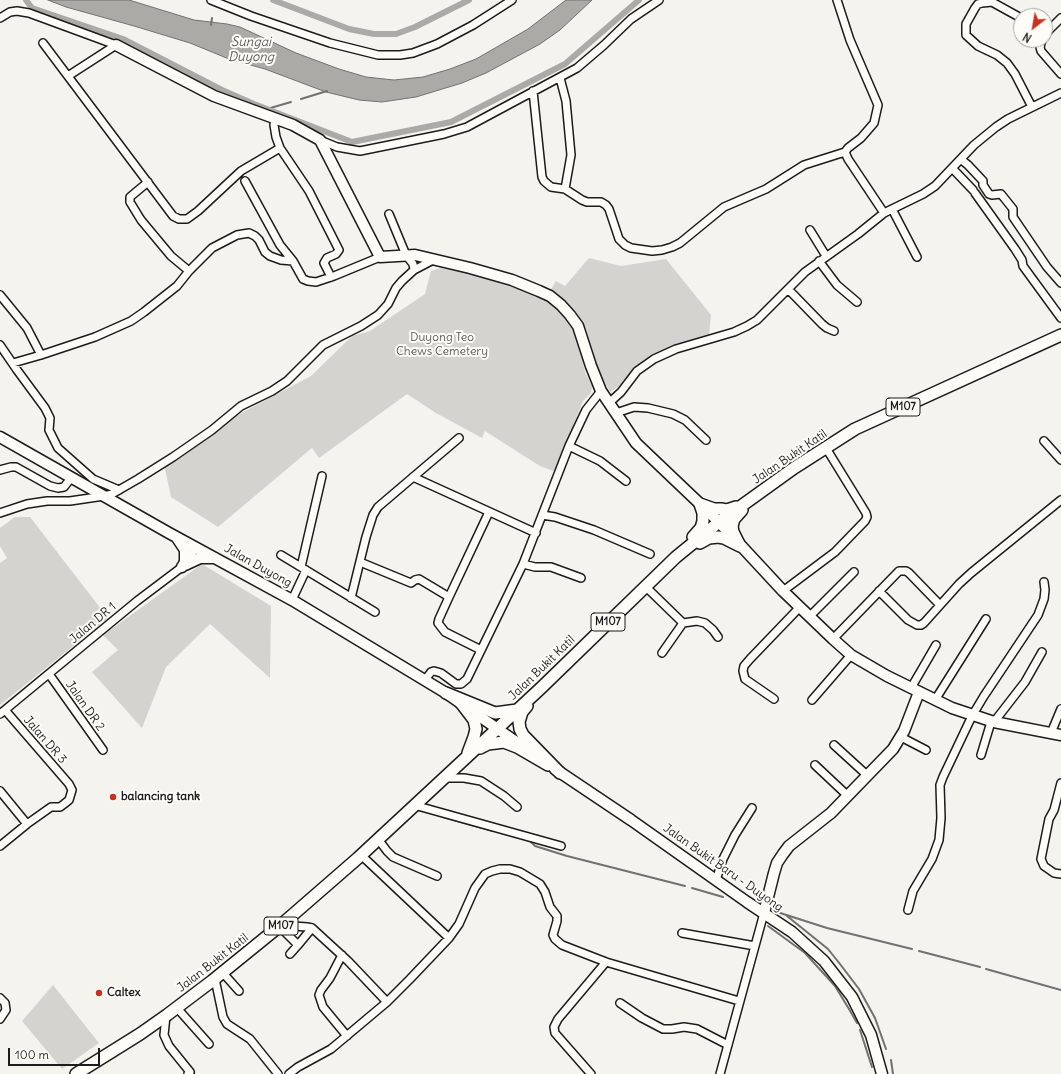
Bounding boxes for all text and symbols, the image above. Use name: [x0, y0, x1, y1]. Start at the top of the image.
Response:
north arrow: [1013, 8, 1053, 48]
text: N: [1020, 29, 1034, 45]
water label: Sungai Duyong: [228, 34, 274, 65]
park label: Duyong Teo Chews Cemetery: [396, 331, 488, 359]
road number: M107: [886, 398, 920, 416]
street label: Jalan Bukit Katil: [750, 427, 830, 487]
street label: Jalan Duyong: [222, 542, 294, 590]
street label: Jalan DR 1: [67, 599, 119, 647]
road number: M107: [591, 613, 625, 631]
street label: Jalan Bukit Katil: [506, 633, 578, 703]
street label: Jalan DR 2: [63, 678, 107, 734]
street label: Jalan DR 3: [21, 713, 69, 767]
place label: balancing tank: [121, 790, 200, 804]
marker: balancing tank: [108, 792, 118, 802]
street label: Jalan Bukit Baru - Duyong: [660, 821, 786, 915]
road number: M107: [264, 917, 298, 935]
street label: Jalan Bukit Katil: [175, 931, 251, 995]
place label: Caltex: [107, 986, 141, 1000]
marker: Caltex: [94, 988, 104, 998]
scale bar: [10, 1040, 102, 1066]
text: 100 m: [15, 1047, 49, 1062]

